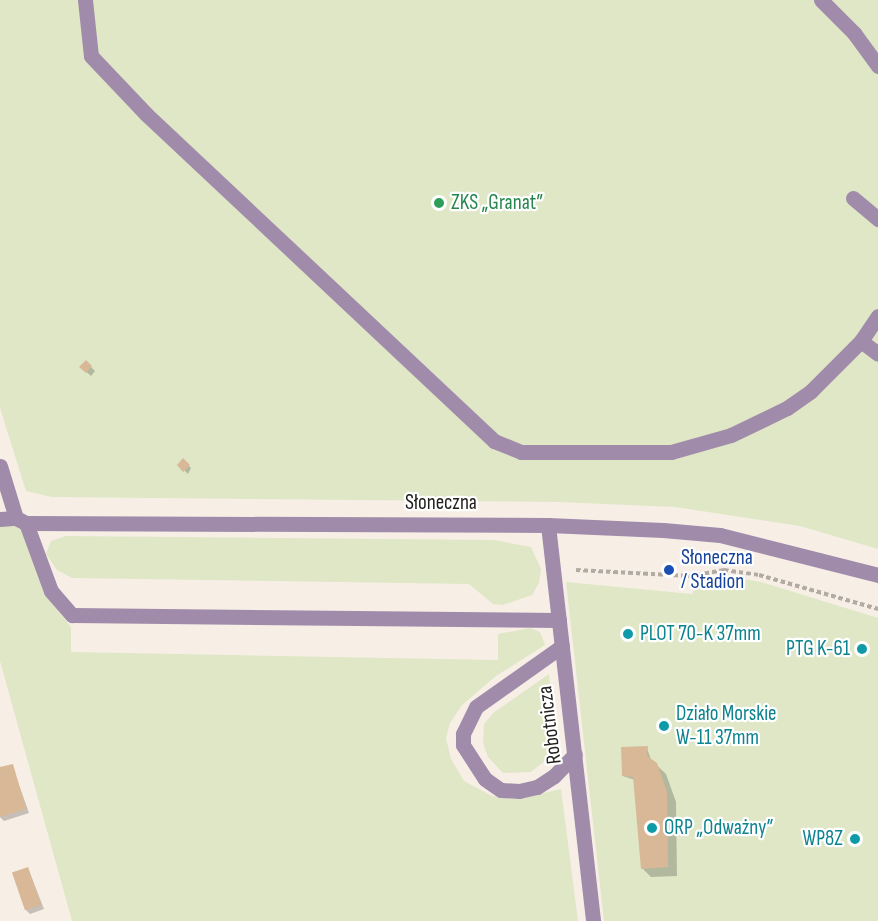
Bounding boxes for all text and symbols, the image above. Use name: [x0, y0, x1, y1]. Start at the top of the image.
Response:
place label: ZKS „Granat”: [451, 190, 543, 216]
marker: ZKS „Granat”: [432, 196, 446, 210]
street label: Słoneczna: [405, 490, 477, 516]
place label: Słoneczna / Stadion: [681, 545, 753, 595]
marker: Słoneczna / Stadion: [662, 563, 676, 577]
place label: PLOT 70-K 37mm: [640, 621, 761, 647]
marker: PLOT 70-K 37mm: [621, 627, 635, 641]
place label: PTG K-61: [786, 636, 850, 662]
marker: PTG K-61: [855, 642, 869, 656]
street label: Robotnicza: [533, 684, 567, 766]
place label: Działo Morskie W-11 37mm: [676, 701, 777, 751]
marker: Działo Morskie W-11 37mm: [657, 719, 671, 733]
place label: ORP „Odważny”: [664, 815, 774, 841]
marker: ORP „Odważny”: [645, 821, 659, 835]
place label: WP8Z: [803, 826, 843, 852]
marker: WP8Z: [848, 832, 862, 846]

